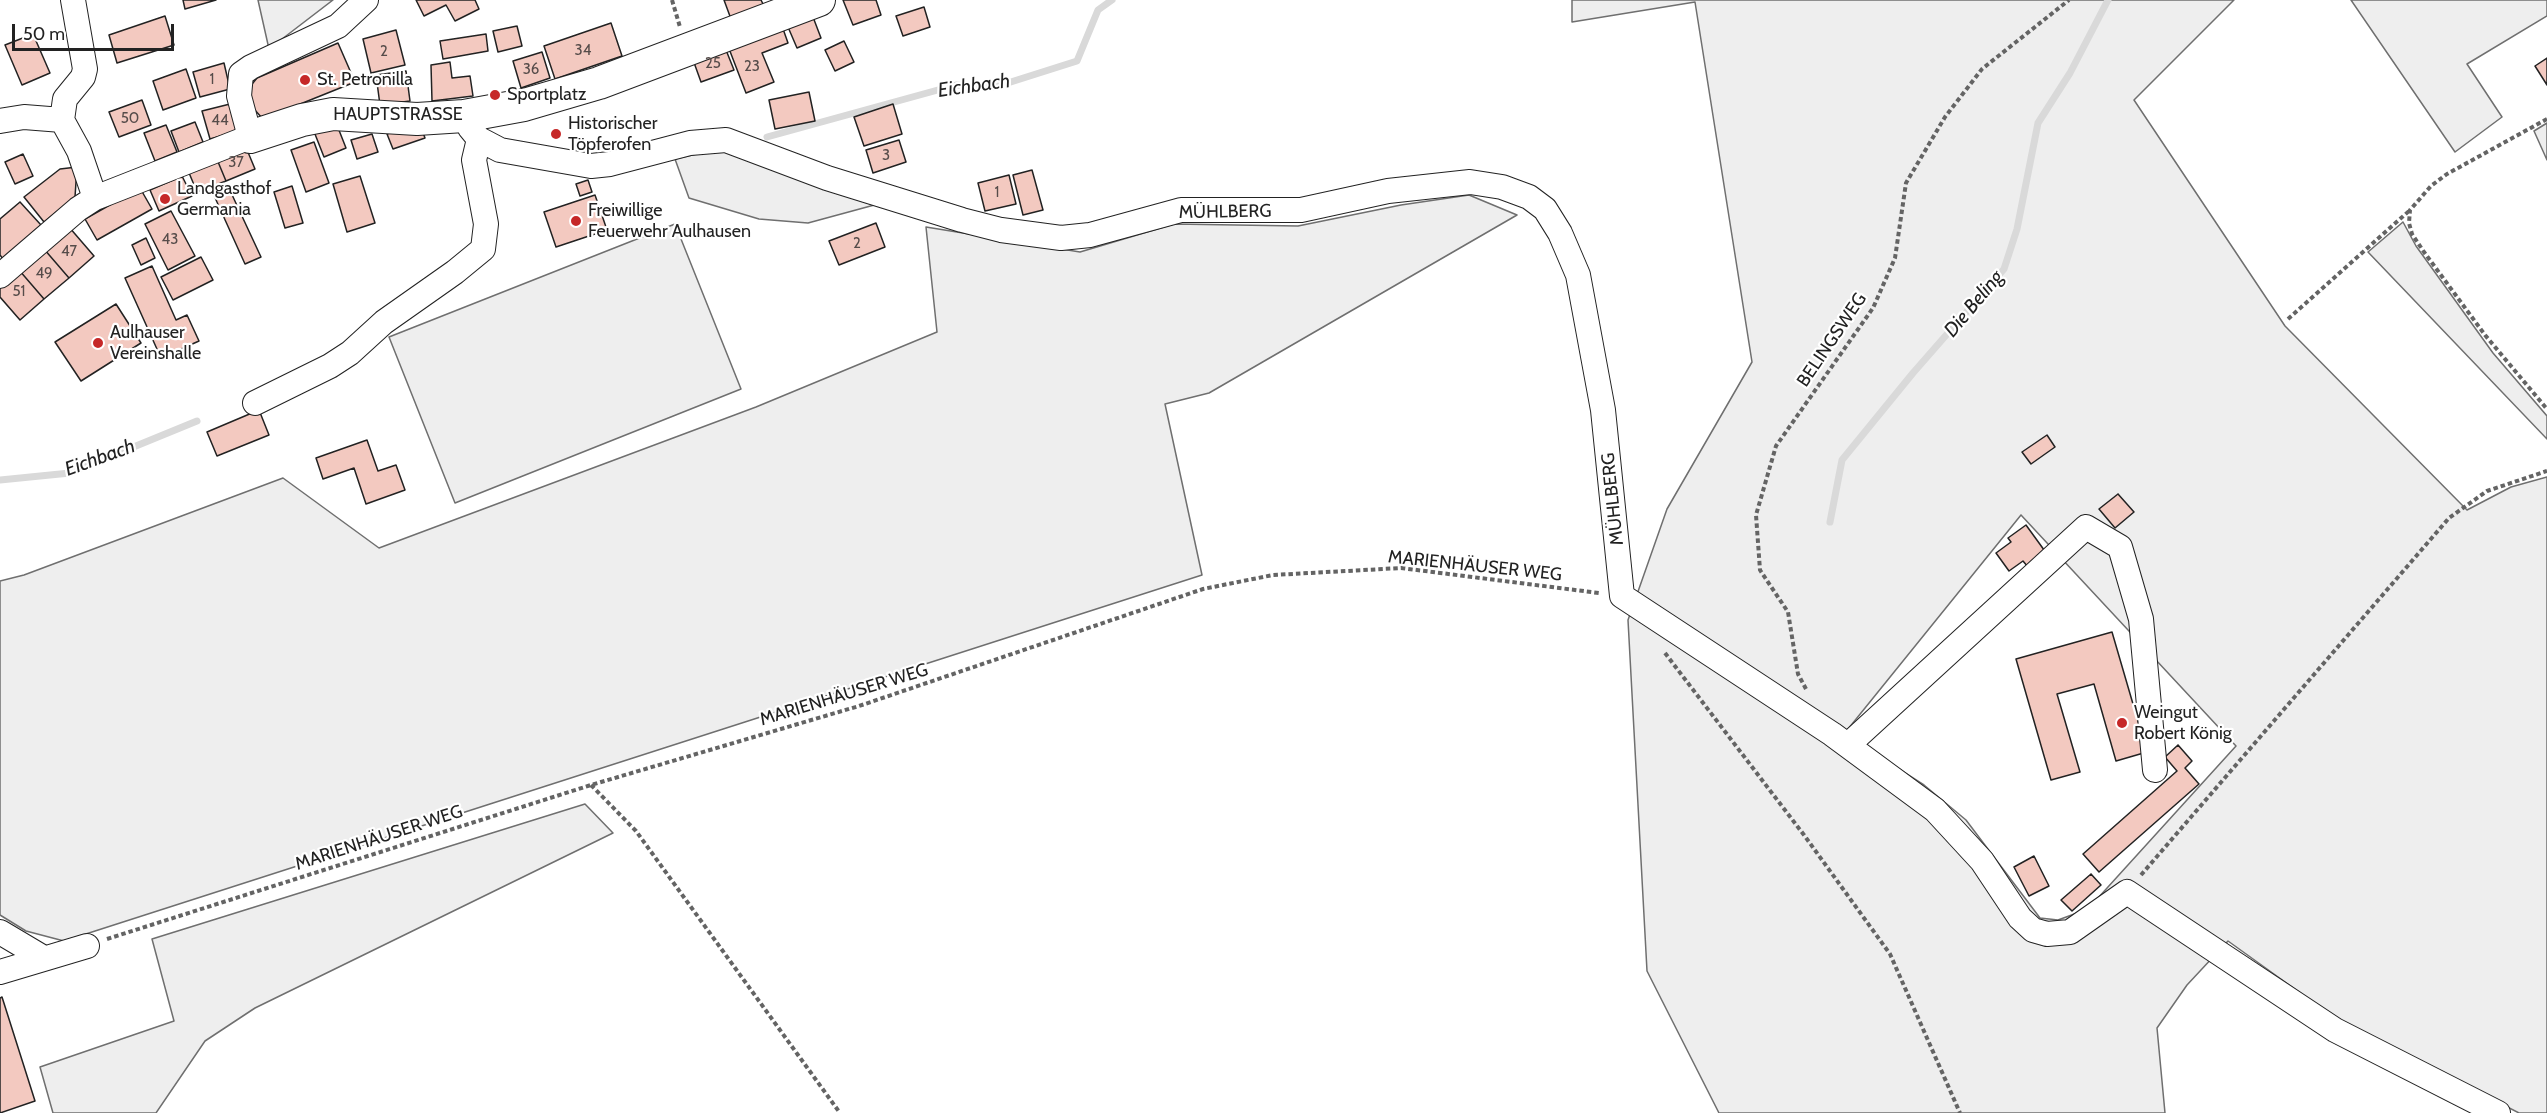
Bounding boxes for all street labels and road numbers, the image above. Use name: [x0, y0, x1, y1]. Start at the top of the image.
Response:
street label: HAUPTSTRASSE: [333, 104, 463, 126]
street label: MÜHLBERG: [1178, 200, 1272, 224]
street label: BELINGSWEG: [1793, 289, 1871, 391]
street label: MÜHLBERG: [1597, 452, 1629, 546]
street label: MARIENHÄUSER WEG: [1387, 546, 1563, 586]
street label: MARIENHÄUSER WEG: [757, 659, 931, 731]
street label: MARIENHÄUSER WEG: [293, 801, 465, 875]

